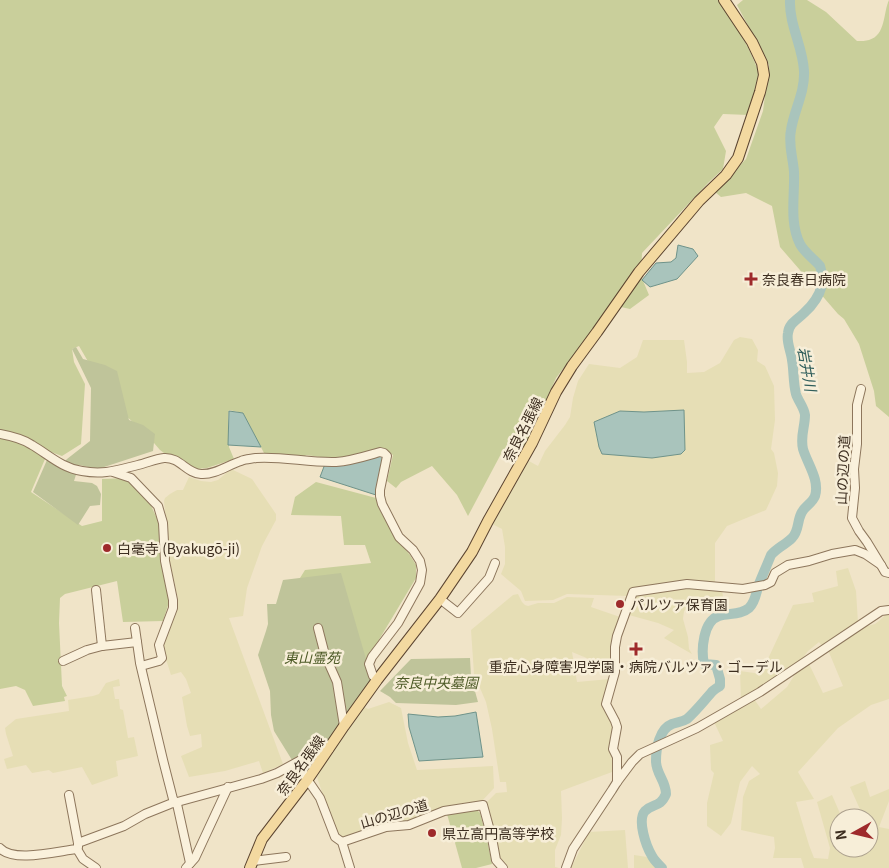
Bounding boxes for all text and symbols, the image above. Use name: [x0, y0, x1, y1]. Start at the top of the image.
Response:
place label: 奈良春日病院: [762, 269, 846, 289]
marker: 奈良春日病院: [744, 272, 758, 286]
water label: 岩井川: [794, 345, 823, 395]
street label: 奈良名張線: [497, 393, 547, 465]
street label: 山の辺の道: [830, 435, 854, 505]
place label: 白毫寺 (Byakugō-ji): [117, 538, 240, 558]
marker: 白毫寺 (Byakugō-ji): [101, 542, 113, 554]
place label: パルツァ保育園: [630, 594, 728, 614]
marker: パルツァ保育園: [614, 598, 626, 610]
marker: 重症心身障害児学園・病院バルツァ・ゴーデル: [629, 642, 643, 656]
park label: 東山霊苑: [284, 647, 342, 667]
place label: 重症心身障害児学園・病院バルツァ・ゴーデル: [489, 656, 783, 676]
park label: 奈良中央墓園: [394, 672, 480, 692]
street label: 奈良名張線: [271, 731, 329, 799]
street label: 山の辺の道: [358, 794, 430, 832]
north arrow: [829, 808, 879, 858]
place label: 県立高円高等学校: [442, 823, 554, 843]
marker: 県立高円高等学校: [426, 827, 438, 839]
text: N: [830, 828, 851, 842]

